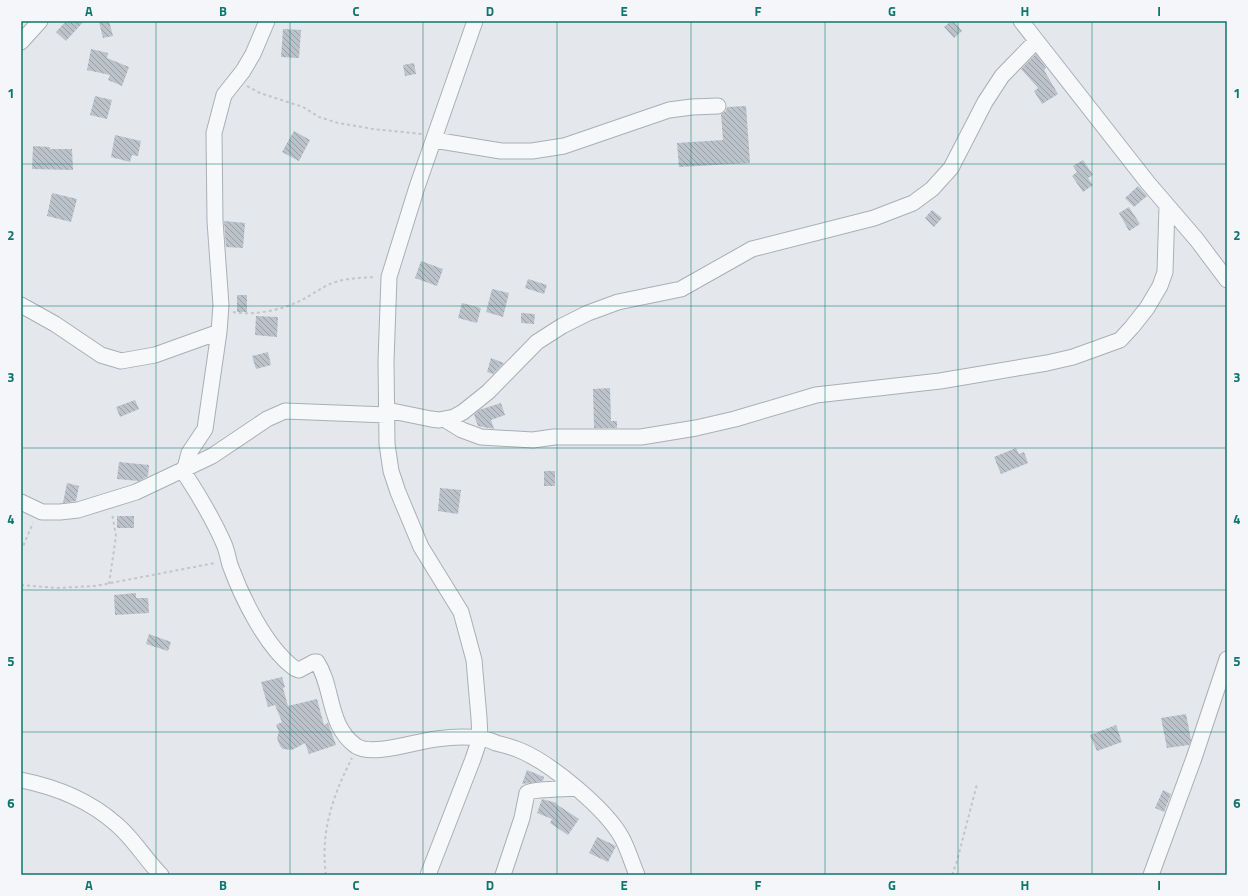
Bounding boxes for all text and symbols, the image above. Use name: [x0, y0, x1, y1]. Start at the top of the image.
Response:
text: A: [85, 1, 93, 21]
text: B: [219, 1, 227, 21]
text: C: [352, 1, 360, 21]
text: D: [486, 1, 494, 21]
text: E: [620, 1, 628, 21]
text: F: [755, 1, 762, 21]
text: G: [888, 1, 896, 21]
text: H: [1021, 1, 1029, 21]
text: I: [1157, 1, 1161, 21]
text: 1: [7, 83, 15, 103]
text: 1: [1233, 83, 1241, 103]
text: 2: [7, 225, 15, 245]
text: 2: [1233, 225, 1241, 245]
text: 3: [7, 367, 15, 387]
text: 3: [1233, 367, 1241, 387]
text: 4: [7, 509, 15, 529]
text: 4: [1233, 509, 1241, 529]
text: 5: [7, 651, 15, 671]
text: 5: [1233, 651, 1241, 671]
text: 6: [7, 793, 15, 813]
text: 6: [1233, 793, 1241, 813]
text: A: [85, 875, 93, 895]
text: B: [219, 875, 227, 895]
text: C: [352, 875, 360, 895]
text: D: [486, 875, 494, 895]
text: E: [620, 875, 628, 895]
text: F: [755, 875, 762, 895]
text: G: [888, 875, 896, 895]
text: H: [1021, 875, 1029, 895]
text: I: [1157, 875, 1161, 895]

